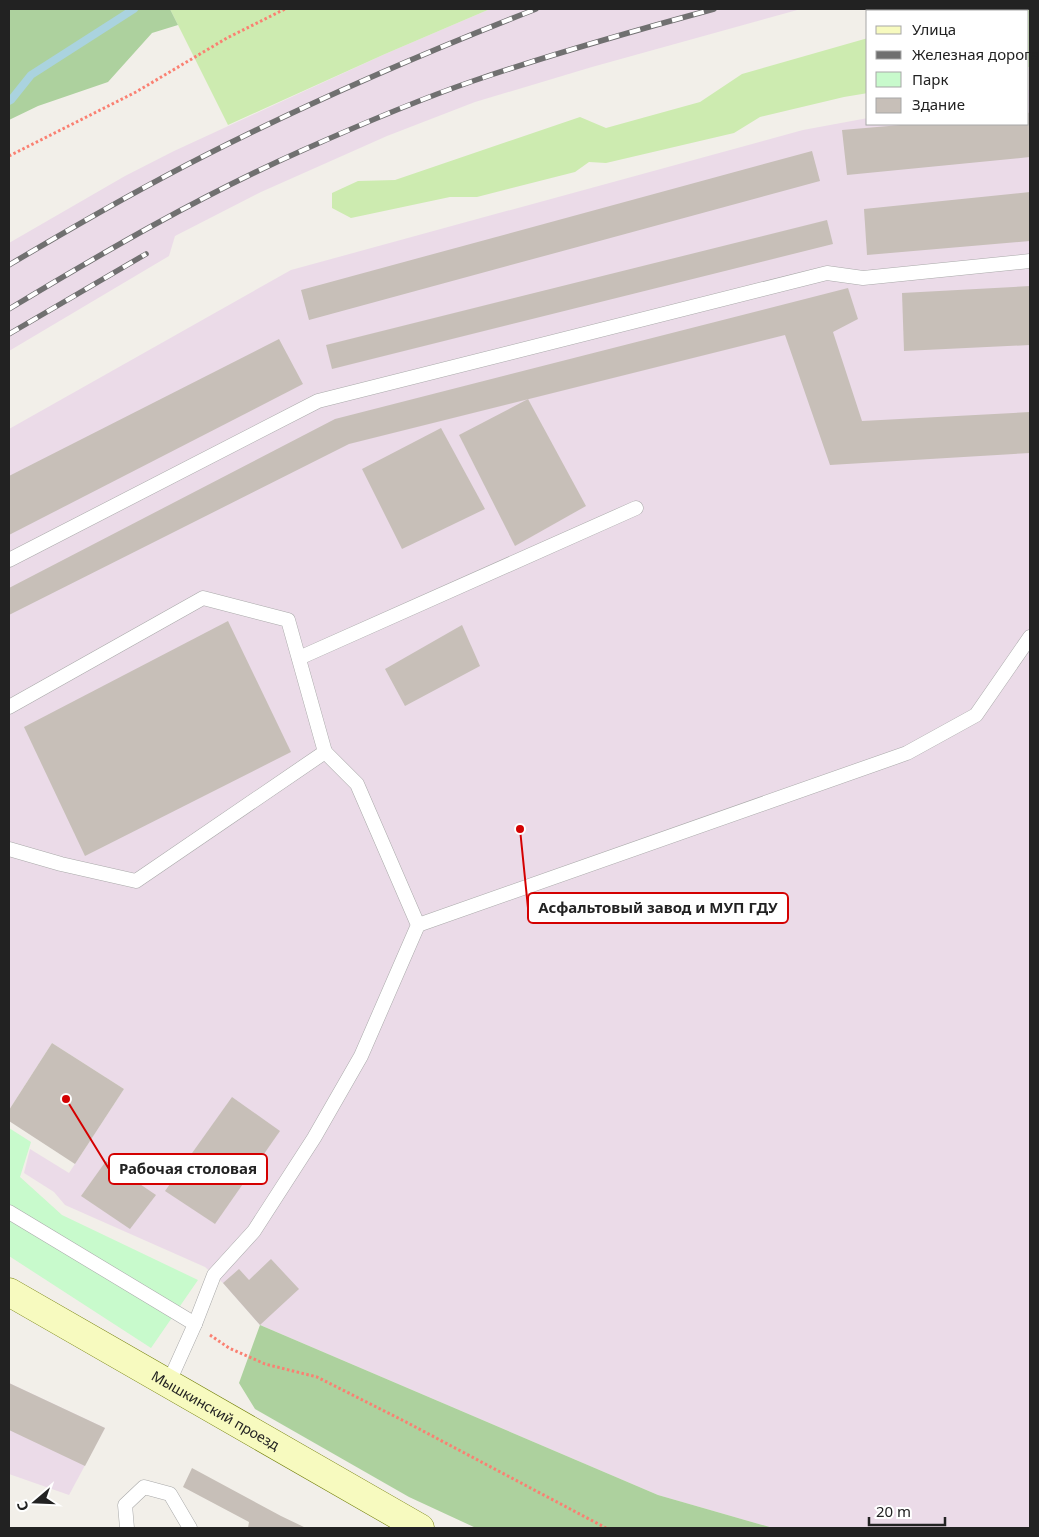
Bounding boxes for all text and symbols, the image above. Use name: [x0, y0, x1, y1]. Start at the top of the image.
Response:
legend: [866, 10, 1029, 125]
text: Улица: [912, 19, 956, 39]
text: Железная дорога: [912, 44, 1039, 64]
text: Парк: [912, 69, 948, 89]
text: Здание: [912, 94, 965, 114]
callout: Асфальтовый завод и МУП ГДУ: [528, 893, 788, 923]
text: Асфальтовый завод и МУП ГДУ: [538, 897, 778, 917]
callout: Рабочая столовая: [109, 1154, 267, 1184]
text: Рабочая столовая: [119, 1158, 257, 1178]
street label: Мышкинский проезд: [148, 1366, 283, 1455]
north arrow: [10, 1477, 60, 1527]
scale bar: [869, 1494, 945, 1526]
text: С: [12, 1499, 33, 1514]
text: 20 m: [876, 1501, 911, 1521]

